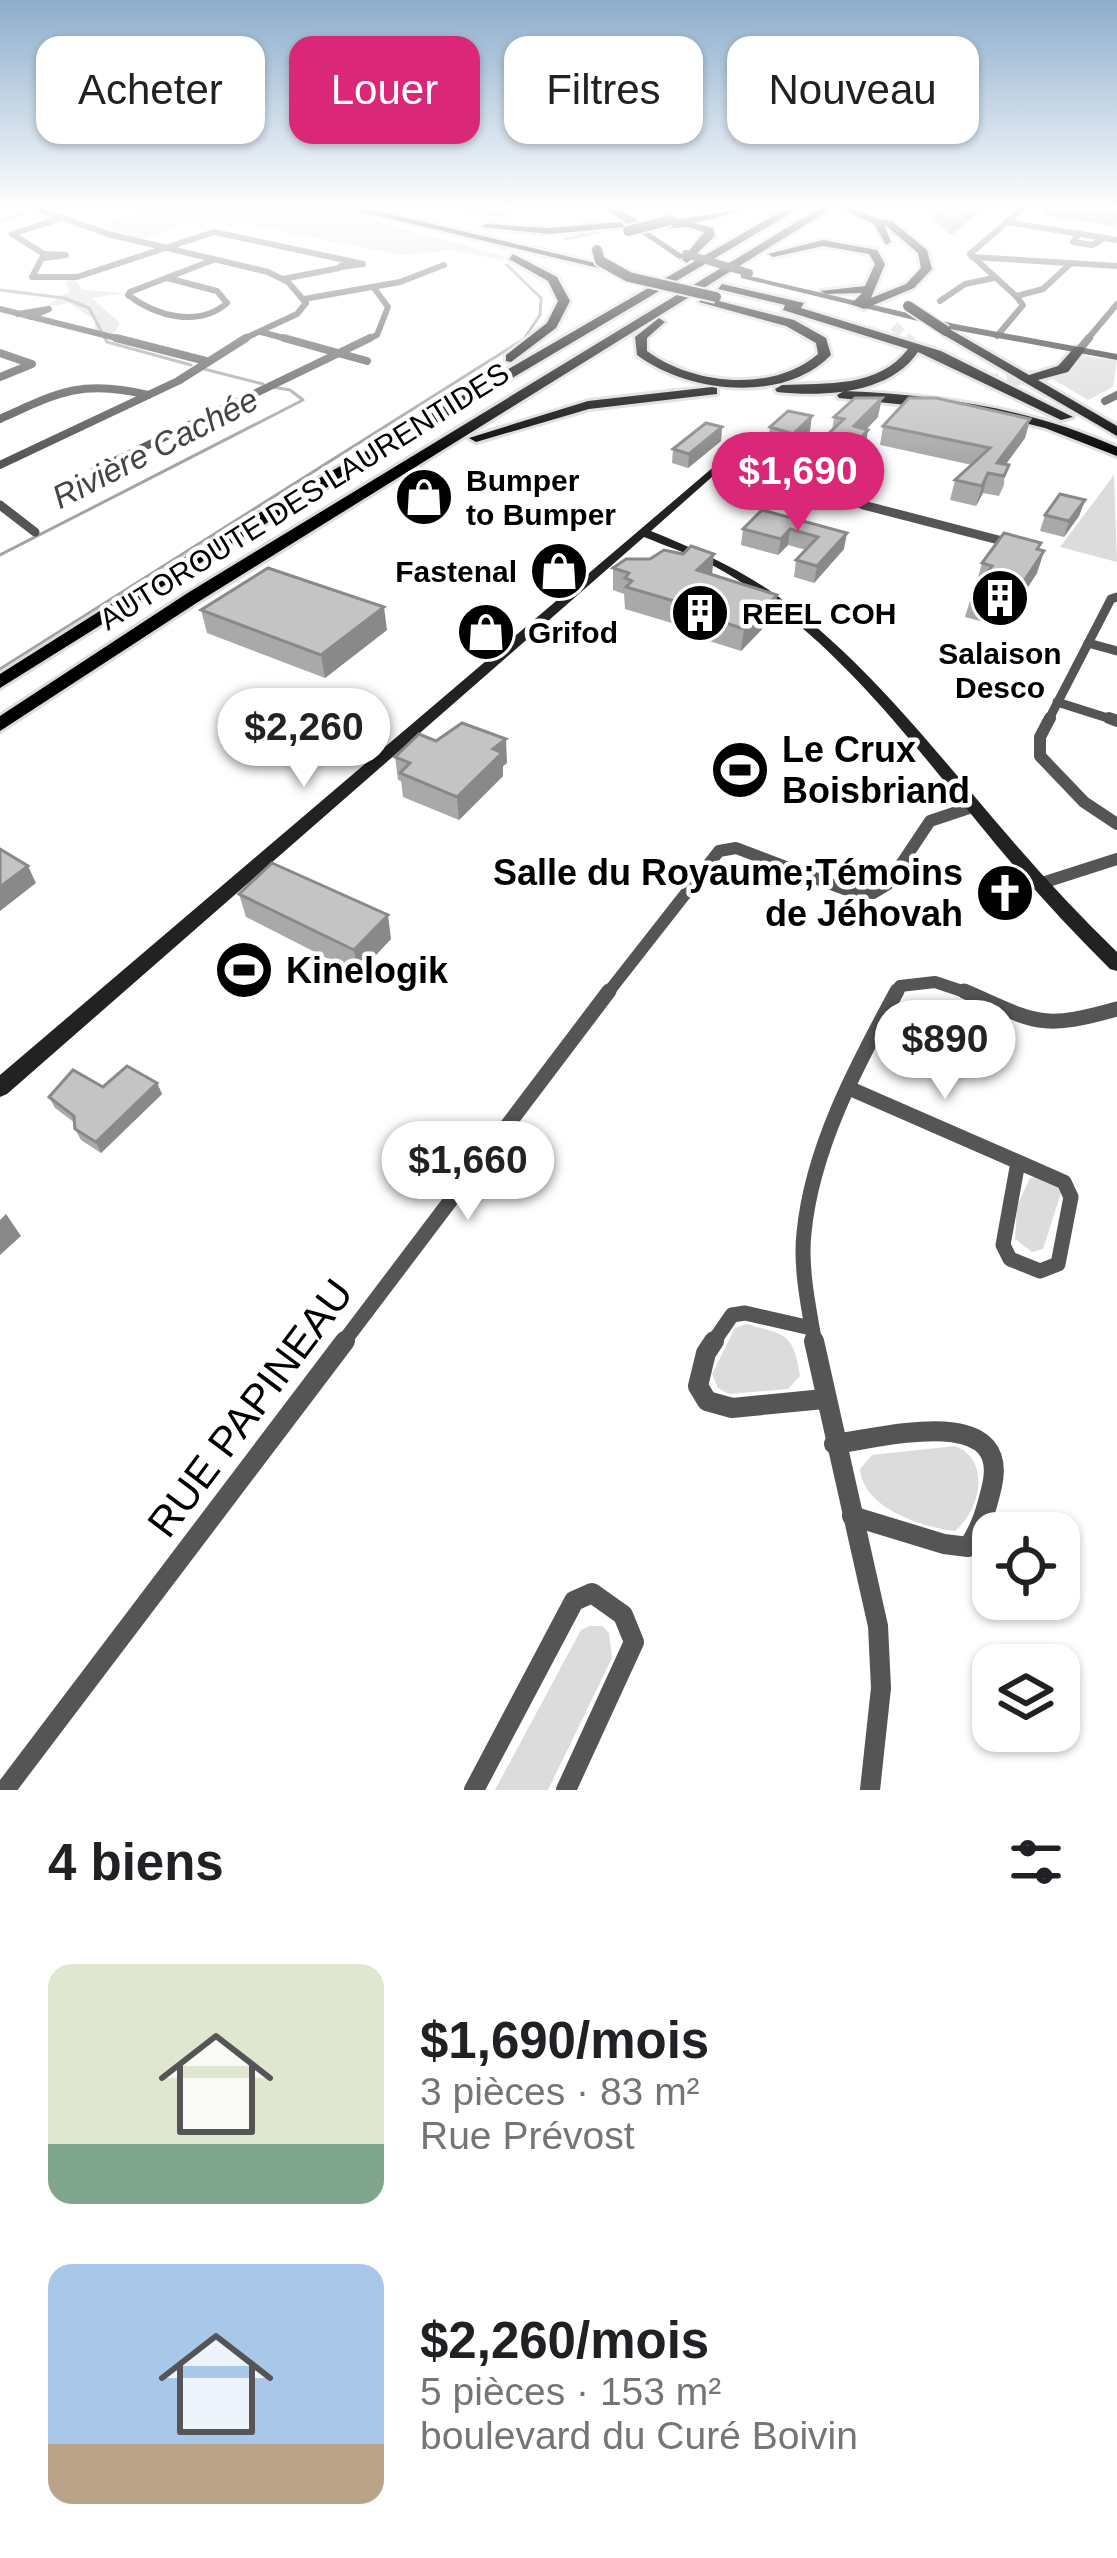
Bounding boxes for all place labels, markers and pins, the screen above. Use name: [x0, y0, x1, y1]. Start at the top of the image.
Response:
pin: $1,690: [700, 432, 896, 534]
place label: Bumper to Bumper: [466, 464, 616, 531]
shop icon: Bumper to Bumper: [393, 466, 455, 528]
shop icon: Fastenal: [528, 540, 590, 602]
place label: Fastenal: [395, 555, 517, 588]
building icon: Salaison Desco: [969, 567, 1031, 629]
building icon: REEL COH: [669, 582, 731, 644]
place label: REEL COH: [742, 597, 896, 630]
shop icon: Grifod: [455, 601, 517, 663]
place label: Grifod: [528, 616, 618, 649]
place label: Salaison Desco: [938, 637, 1062, 704]
pin: $2,260: [206, 688, 402, 790]
place label: Le Crux Boisbriand: [782, 729, 970, 811]
sports icon: Le Crux Boisbriand: [709, 739, 771, 801]
place label: Salle du Royaume;Témoins de Jéhovah: [493, 852, 963, 934]
church icon: Salle du Royaume;Témoins de Jéhovah: [974, 862, 1036, 924]
sports icon: Kinelogik: [213, 939, 275, 1001]
place label: Kinelogik: [286, 950, 449, 991]
pin: $890: [874, 1000, 1016, 1102]
pin: $1,660: [370, 1121, 566, 1223]

